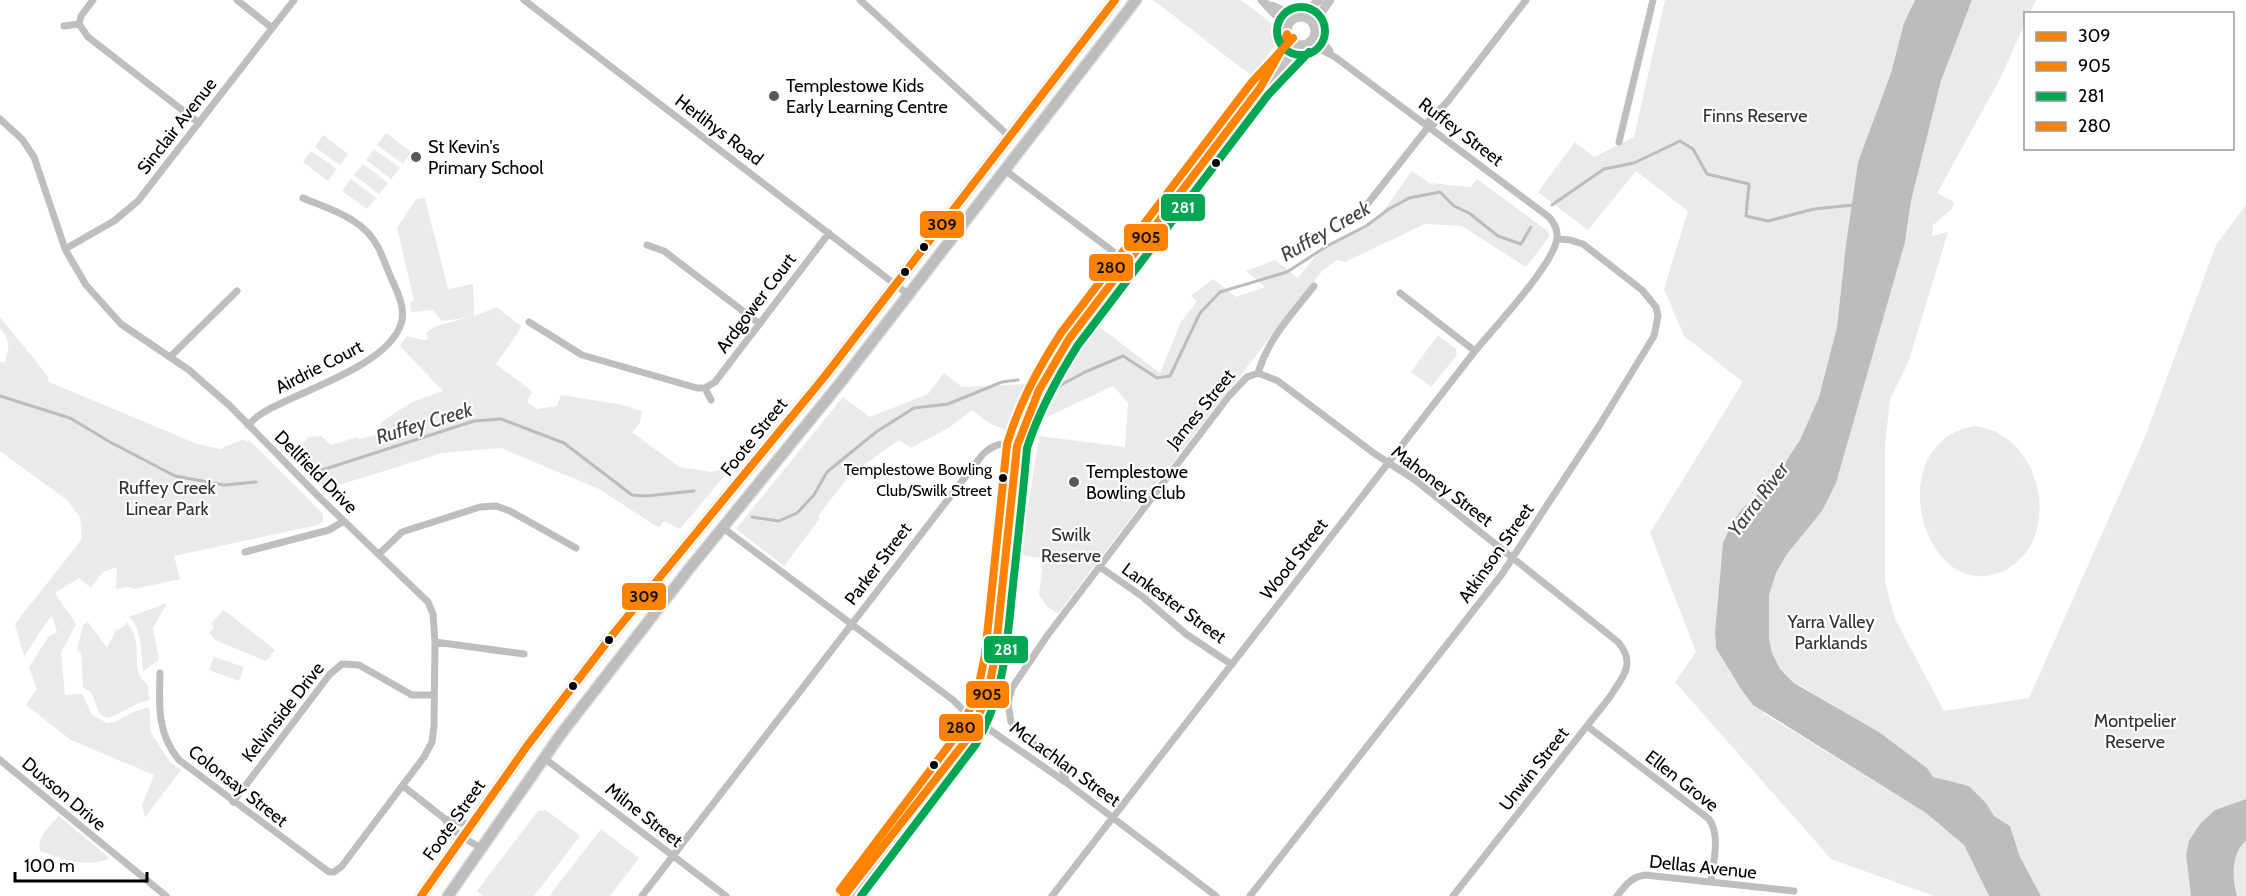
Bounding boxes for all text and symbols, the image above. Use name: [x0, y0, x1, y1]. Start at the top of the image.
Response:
legend: [2024, 12, 2234, 150]
text: 309: [2078, 25, 2111, 47]
text: 905: [2078, 55, 2111, 77]
street label: Sinclair Avenue: [133, 74, 221, 178]
place label: Templestowe Kids Early Learning Centre: [786, 75, 948, 118]
text: 281: [2078, 85, 2104, 107]
marker: Templestowe Kids Early Learning Centre: [767, 89, 781, 103]
street label: Herlihys Road: [671, 90, 767, 170]
street label: Ruffey Street: [1414, 93, 1508, 171]
park label: Finns Reserve: [1703, 105, 1807, 127]
text: 280: [2078, 115, 2111, 137]
place label: St Kevin's Primary School: [428, 136, 544, 179]
marker: St Kevin's Primary School: [409, 150, 423, 164]
unlabelled marker: [1210, 157, 1222, 169]
line badge: 281: [1160, 193, 1206, 222]
water label: Ruffey Creek: [1276, 195, 1375, 266]
text: 281: [1171, 198, 1195, 217]
line badge: 309: [919, 210, 965, 239]
text: 309: [928, 215, 956, 234]
line badge: 905: [1123, 223, 1169, 252]
text: 905: [1132, 228, 1160, 247]
unlabelled marker: [918, 241, 930, 253]
street label: Ardgower Court: [711, 249, 801, 357]
line badge: 280: [1088, 253, 1134, 282]
text: 280: [1096, 258, 1126, 277]
unlabelled marker: [899, 266, 911, 278]
street label: Airdrie Court: [272, 336, 366, 398]
street label: James Street: [1162, 365, 1240, 454]
street label: Foote Street: [716, 394, 792, 480]
water label: Ruffey Creek: [373, 397, 476, 449]
street label: Dellfield Drive: [270, 426, 362, 518]
street label: Mahoney Street: [1387, 441, 1497, 531]
water label: Yarra River: [1722, 456, 1794, 541]
place label: Templestowe Bowling Club/Swilk Street: [844, 460, 993, 500]
place label: Templestowe Bowling Club: [1086, 461, 1188, 504]
marker: Templestowe Bowling Club/Swilk Street: [997, 472, 1009, 484]
marker: Templestowe Bowling Club: [1067, 475, 1081, 489]
park label: Ruffey Creek Linear Park: [119, 477, 216, 520]
street label: Atkinson Street: [1454, 499, 1538, 607]
street label: Wood Street: [1256, 514, 1332, 604]
street label: Parker Street: [840, 519, 916, 609]
park label: Swilk Reserve: [1041, 524, 1101, 567]
street label: Lankester Street: [1118, 558, 1230, 648]
line badge: 309: [621, 582, 667, 611]
text: 309: [630, 587, 658, 606]
park label: Yarra Valley Parklands: [1786, 611, 1875, 654]
unlabelled marker: [603, 634, 615, 646]
line badge: 281: [983, 635, 1029, 664]
text: 281: [994, 640, 1018, 659]
street label: Kelvinside Drive: [237, 658, 329, 766]
unlabelled marker: [567, 680, 579, 692]
line badge: 905: [965, 680, 1010, 709]
text: 905: [973, 685, 1001, 704]
park label: Montpelier Reserve: [2094, 710, 2177, 753]
line badge: 280: [938, 713, 984, 742]
street label: McLachlan Street: [1005, 717, 1125, 811]
text: 280: [946, 718, 976, 737]
street label: Unwin Street: [1495, 723, 1573, 815]
street label: Colonsay Street: [184, 740, 292, 832]
street label: Ellen Grove: [1641, 746, 1723, 816]
street label: Duxson Drive: [18, 753, 110, 835]
unlabelled marker: [928, 759, 940, 771]
street label: Foote Street: [418, 775, 490, 865]
street label: Milne Street: [601, 778, 687, 852]
scale bar: [15, 845, 147, 883]
street label: Dellas Avenue: [1648, 850, 1758, 884]
text: 100 m: [24, 855, 75, 877]

